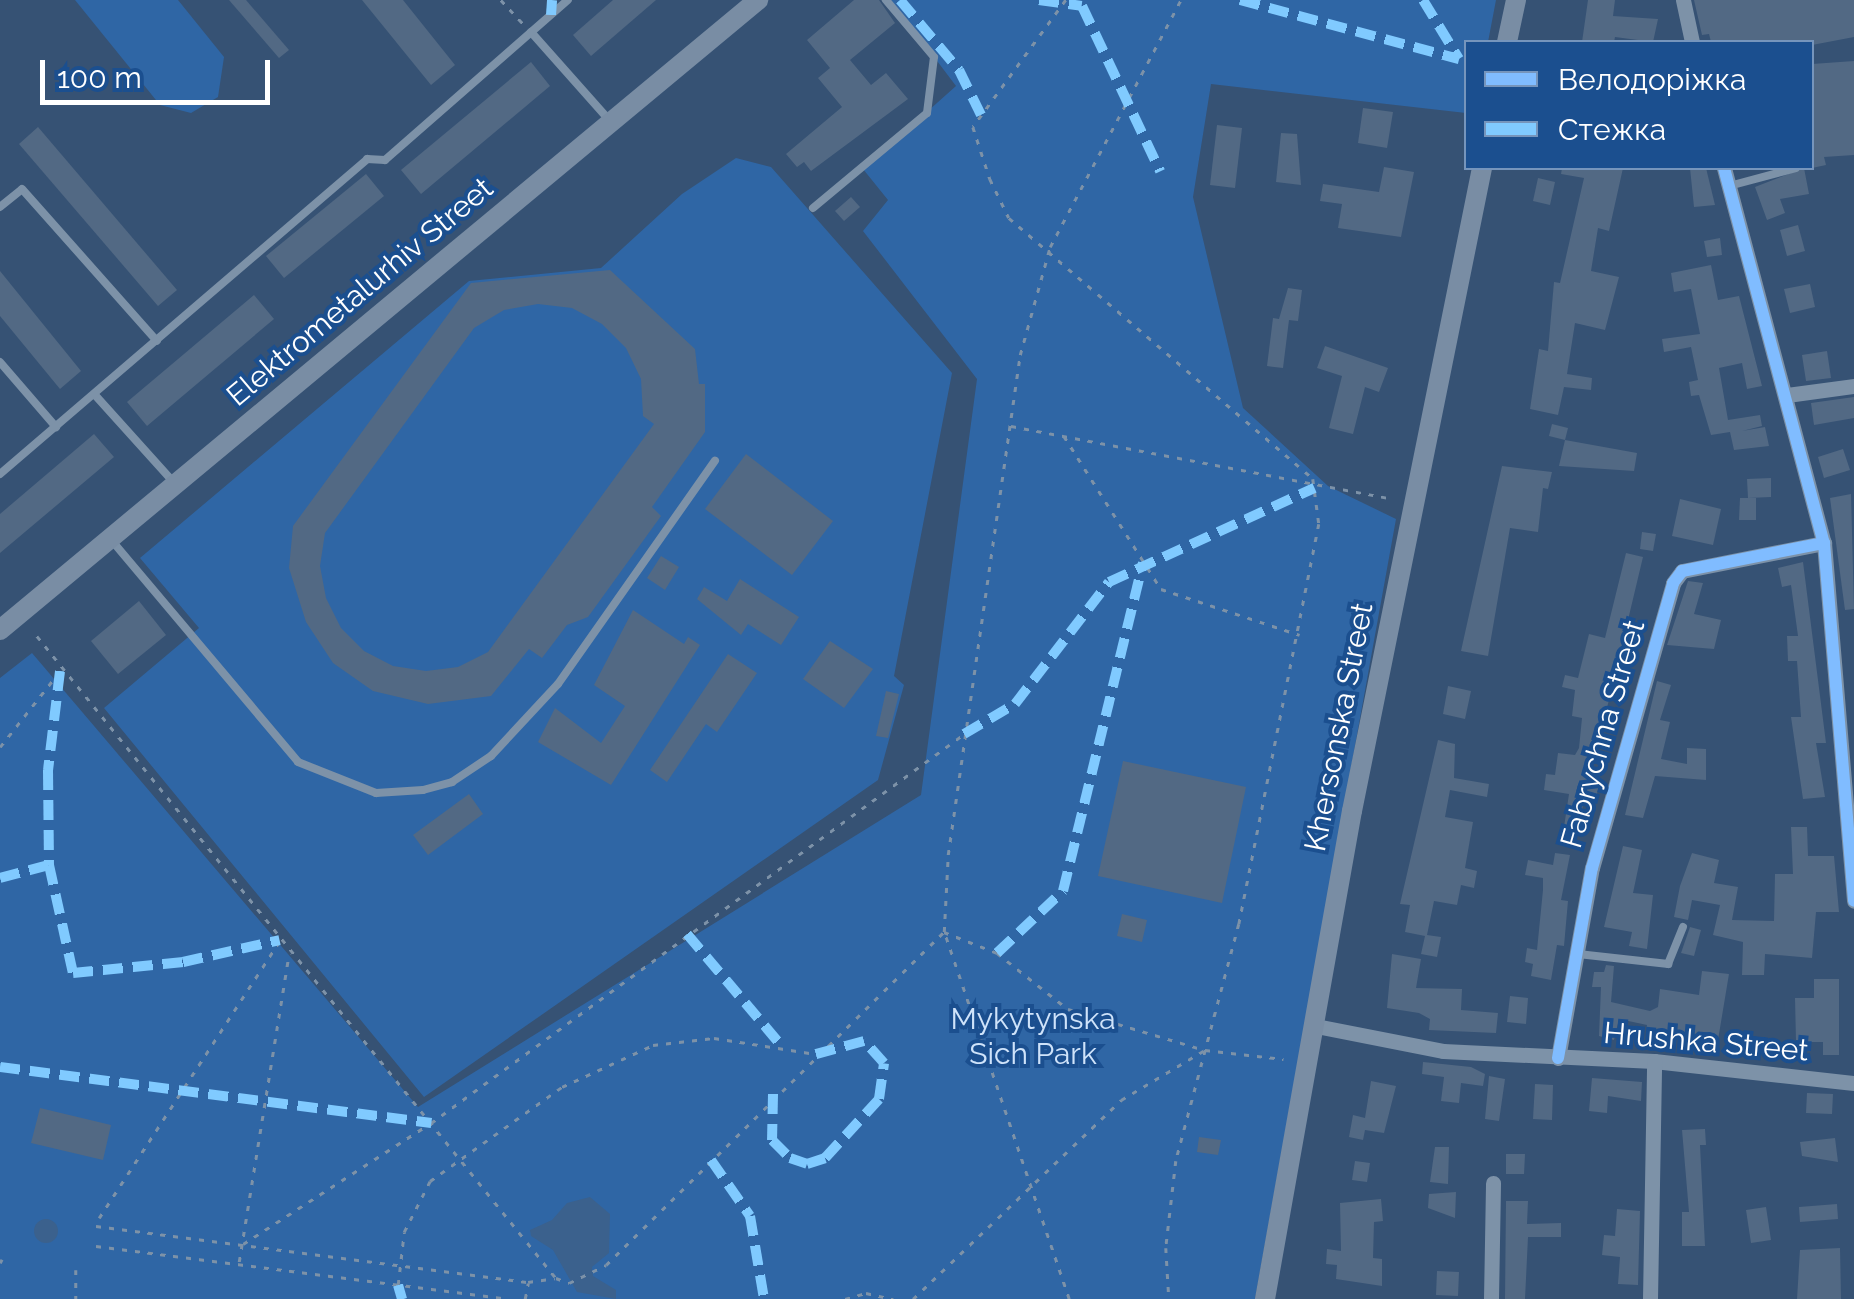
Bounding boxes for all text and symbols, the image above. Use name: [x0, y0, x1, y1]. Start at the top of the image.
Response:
scale bar: [45, 40, 275, 102]
legend: [1464, 40, 1814, 170]
text: 100 m: [57, 60, 142, 95]
text: Велодоріжка: [1558, 62, 1746, 97]
text: Стежка: [1558, 112, 1666, 147]
street label: Elektrometalurhiv Street: [219, 170, 501, 414]
street label: Khersonska Street: [1297, 600, 1381, 854]
street label: Fabrychna Street: [1553, 616, 1653, 852]
park label: Mykytynska Sich Park: [950, 1001, 1116, 1072]
street label: Hrushka Street: [1602, 1015, 1810, 1069]

